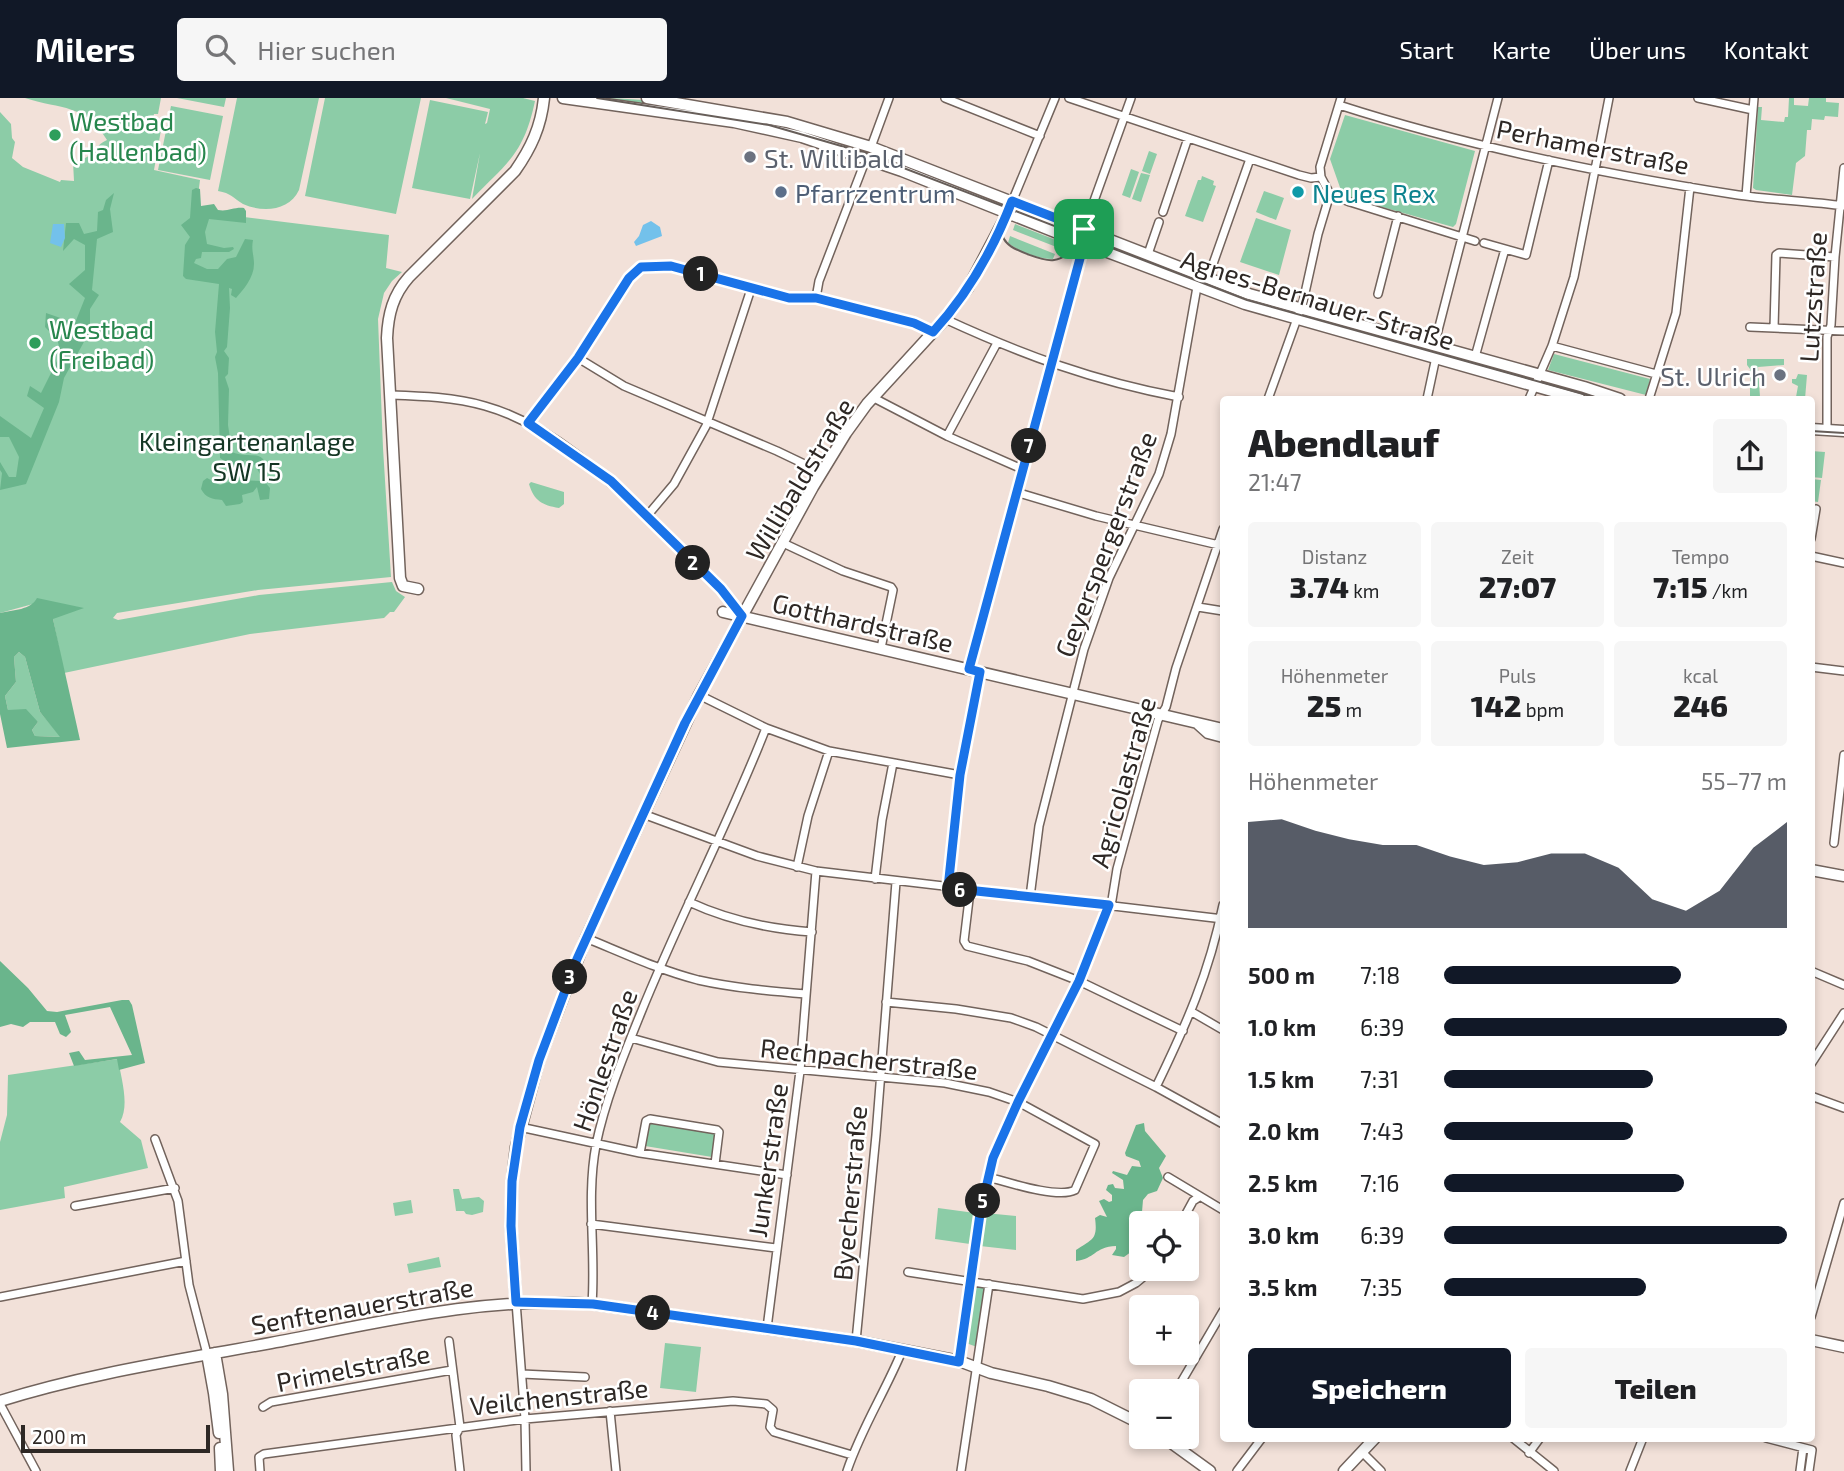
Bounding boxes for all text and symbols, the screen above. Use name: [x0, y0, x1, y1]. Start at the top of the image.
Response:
search box: [177, 18, 667, 81]
text: Milers: [35, 29, 135, 69]
icon: search: [201, 30, 239, 68]
text: Hier suchen: [257, 34, 396, 65]
text: Start: [1400, 35, 1454, 64]
text: Karte: [1492, 35, 1551, 64]
text: Über uns: [1589, 35, 1686, 64]
text: Kontakt: [1724, 35, 1809, 64]
place label: Westbad (Hallenbad): [69, 105, 207, 166]
street label: Perhamerstraße: [1494, 112, 1692, 180]
marker: Westbad (Hallenbad): [47, 127, 63, 143]
place label: St. Willibald: [764, 142, 904, 173]
marker: St. Willibald: [742, 149, 758, 165]
place label: Pfarrzentrum: [795, 177, 956, 208]
place label: Neues Rex: [1312, 177, 1436, 208]
marker: Pfarrzentrum: [773, 184, 789, 200]
marker: Neues Rex: [1290, 184, 1306, 200]
pin: [1054, 199, 1114, 259]
icon: arrive: [1065, 210, 1103, 248]
street label: Lutzstraße: [1792, 231, 1832, 363]
street label: Agnes-Bernauer-Straße: [1177, 243, 1459, 355]
pin: 1: [684, 256, 718, 292]
text: 1: [696, 262, 705, 285]
place label: Westbad (Freibad): [49, 313, 154, 374]
marker: Westbad (Freibad): [27, 335, 43, 351]
place label: St. Ulrich: [1660, 360, 1766, 391]
marker: St. Ulrich: [1772, 367, 1788, 383]
street label: Willibaldstraße: [738, 392, 860, 566]
text: Abendlauf: [1248, 419, 1439, 465]
button: share: [1713, 419, 1787, 493]
park label: Kleingartenanlage SW 15: [139, 425, 355, 486]
street label: Geyerspergerstraße: [1048, 427, 1162, 661]
pin: 7: [1012, 428, 1046, 464]
text: 7: [1023, 434, 1034, 457]
text: 21:47: [1248, 468, 1301, 496]
text: Distanz: [1302, 545, 1367, 568]
text: Zeit: [1501, 545, 1534, 568]
text: Tempo: [1672, 545, 1729, 568]
pin: 2: [676, 546, 710, 580]
text: 2: [687, 551, 698, 574]
text: 3.74: [1290, 568, 1349, 604]
text: 27:07: [1479, 568, 1556, 604]
text: 7:15: [1653, 568, 1708, 604]
text: km: [1349, 579, 1379, 602]
text: /km: [1708, 579, 1748, 602]
street label: Gotthardstraße: [770, 586, 956, 658]
text: Höhenmeter: [1281, 664, 1388, 687]
text: Puls: [1499, 664, 1536, 687]
text: kcal: [1683, 664, 1718, 687]
text: 25: [1307, 687, 1341, 723]
text: 142: [1471, 687, 1522, 723]
text: 246: [1673, 687, 1728, 723]
street label: Agricolastraße: [1083, 693, 1161, 871]
text: m: [1341, 698, 1362, 721]
text: bpm: [1522, 698, 1564, 721]
text: Höhenmeter: [1248, 767, 1378, 795]
text: 55–77 m: [1701, 767, 1787, 795]
pin: 6: [942, 872, 978, 908]
text: 6: [954, 878, 965, 901]
pin: 3: [552, 960, 588, 994]
text: 500 m: [1248, 961, 1315, 989]
text: 7:18: [1360, 961, 1400, 989]
text: 3: [564, 965, 575, 988]
street label: Hönlestraße: [565, 985, 643, 1135]
text: 1.0 km: [1248, 1013, 1316, 1041]
text: 6:39: [1360, 1013, 1405, 1041]
street label: Rechpacherstraße: [759, 1031, 979, 1085]
text: 1.5 km: [1248, 1065, 1314, 1093]
text: 7:31: [1360, 1065, 1399, 1093]
street label: Junkerstraße: [741, 1081, 793, 1239]
street label: Byecherstraße: [826, 1104, 872, 1282]
text: 2.0 km: [1248, 1117, 1320, 1145]
text: 7:43: [1360, 1117, 1404, 1145]
text: 2.5 km: [1248, 1169, 1318, 1197]
text: 7:16: [1360, 1169, 1400, 1197]
pin: 5: [965, 1184, 1000, 1218]
text: 5: [977, 1189, 988, 1212]
map controls: [1129, 1211, 1199, 1449]
button: locate: [1129, 1211, 1199, 1281]
text: 3.0 km: [1248, 1221, 1319, 1249]
text: 6:39: [1360, 1221, 1405, 1249]
street label: Senftenauerstraße: [248, 1270, 476, 1340]
text: 3.5 km: [1248, 1273, 1317, 1301]
text: 7:35: [1360, 1273, 1402, 1301]
button: +: [1129, 1295, 1199, 1365]
pin: 4: [636, 1296, 670, 1330]
text: 4: [646, 1301, 659, 1324]
street label: Primelstraße: [273, 1337, 433, 1397]
button: Speichern: [1248, 1348, 1511, 1428]
button: Teilen: [1525, 1348, 1787, 1428]
street label: Veilchenstraße: [468, 1371, 650, 1421]
button: −: [1129, 1379, 1199, 1449]
scale bar: [21, 1422, 210, 1454]
text: 200 m: [32, 1425, 86, 1448]

